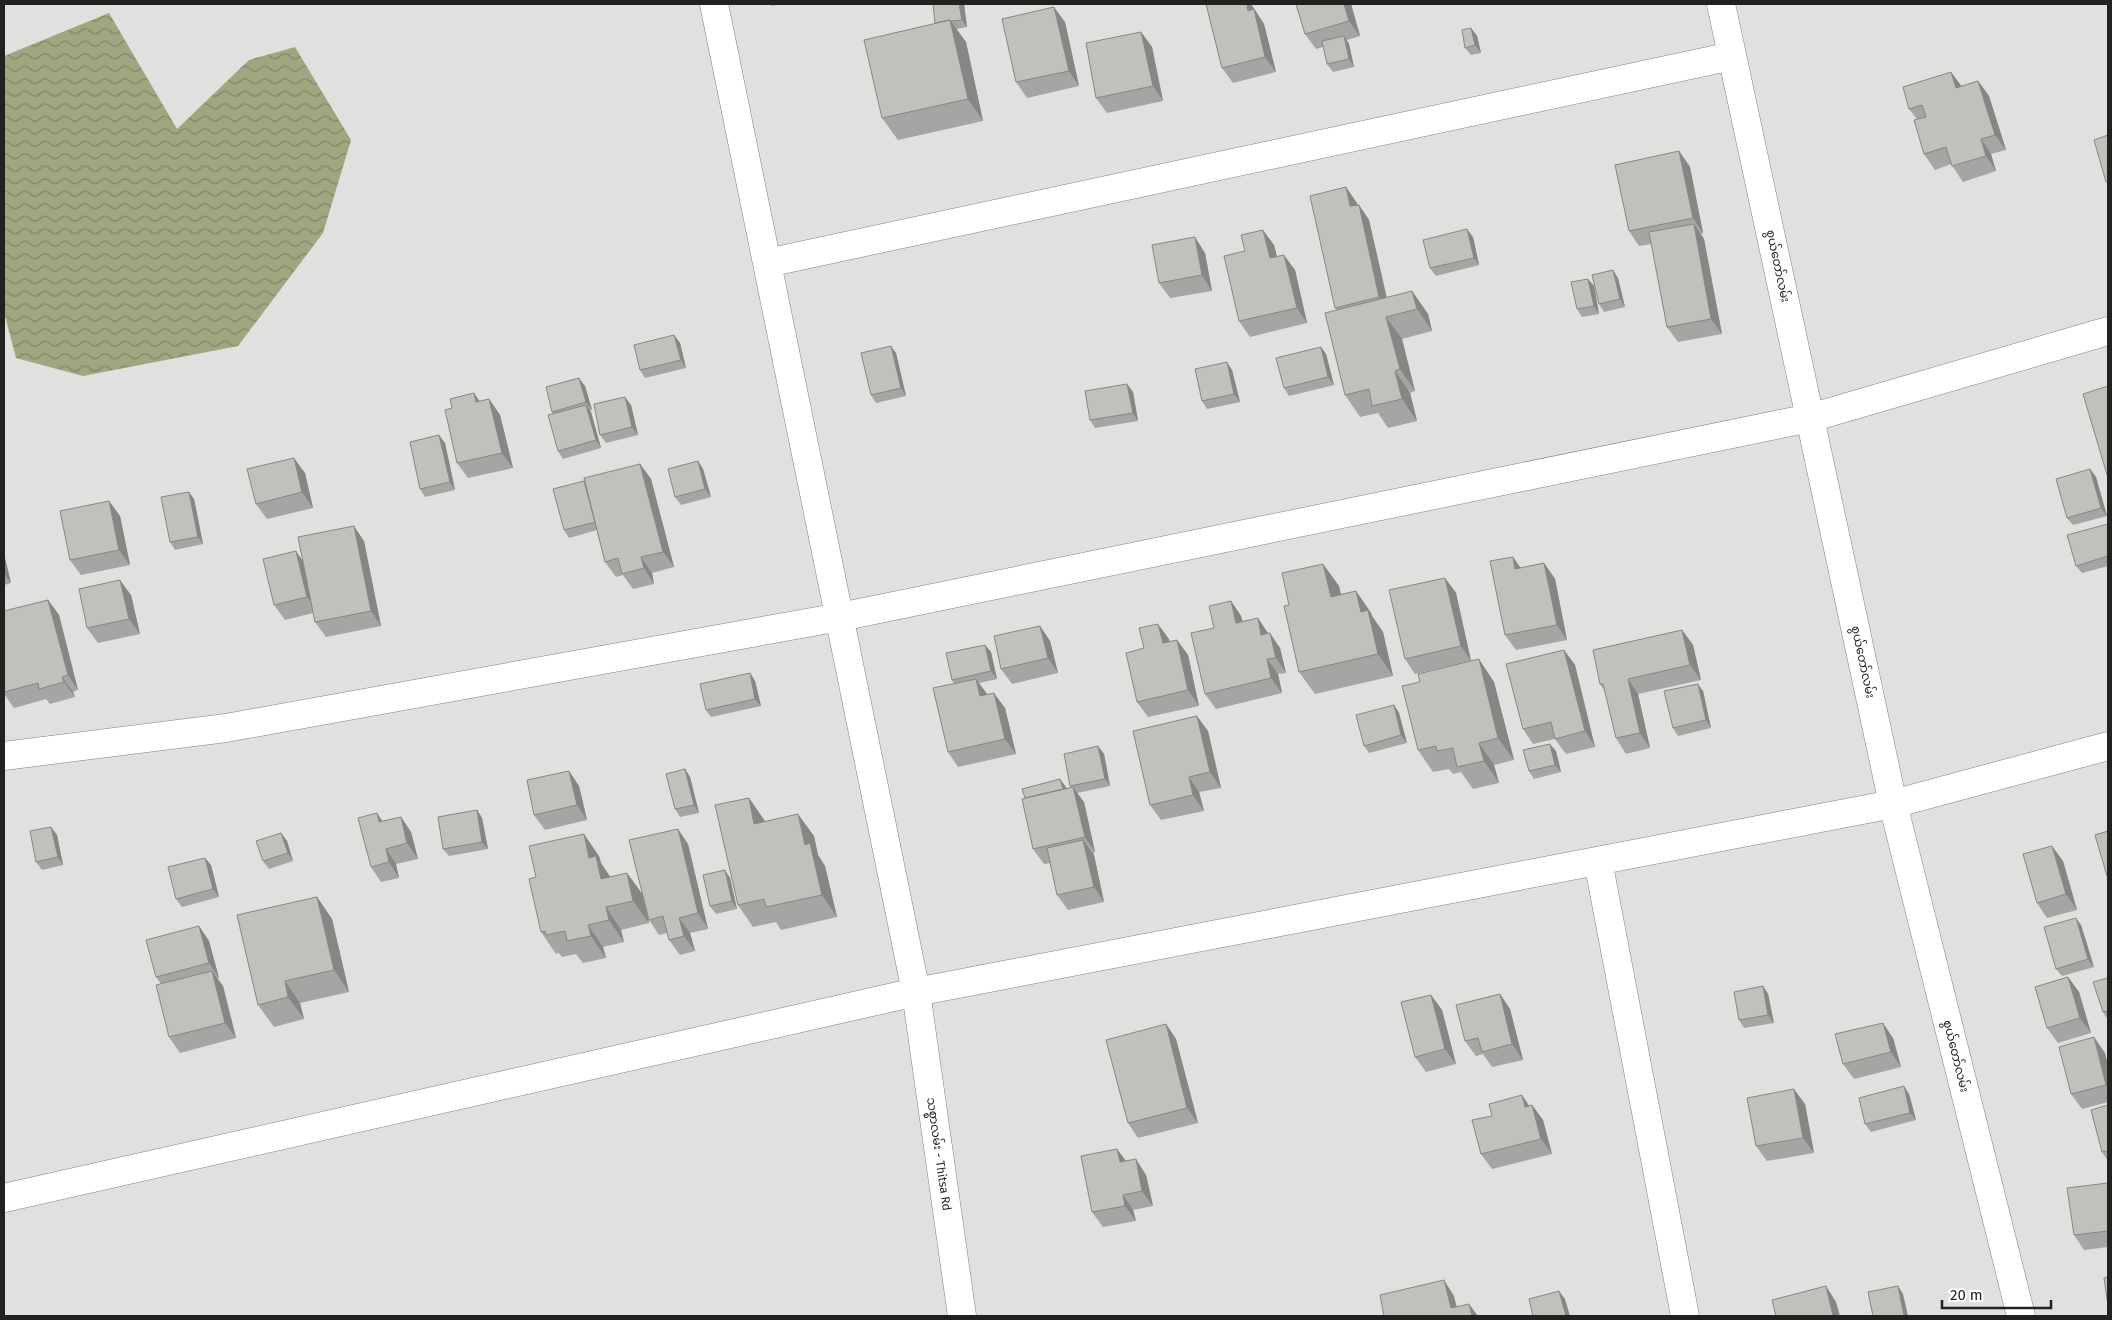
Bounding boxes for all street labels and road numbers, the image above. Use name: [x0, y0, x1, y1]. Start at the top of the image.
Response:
street label: စွယ်တော်လမ်း: [1761, 228, 1794, 304]
street label: စွယ်တော်လမ်း: [1846, 624, 1879, 700]
street label: စွယ်တော်လမ်း: [1937, 1018, 1974, 1094]
street label: သစ္စာလမ်း - Thitsa Rd: [921, 1096, 956, 1212]

